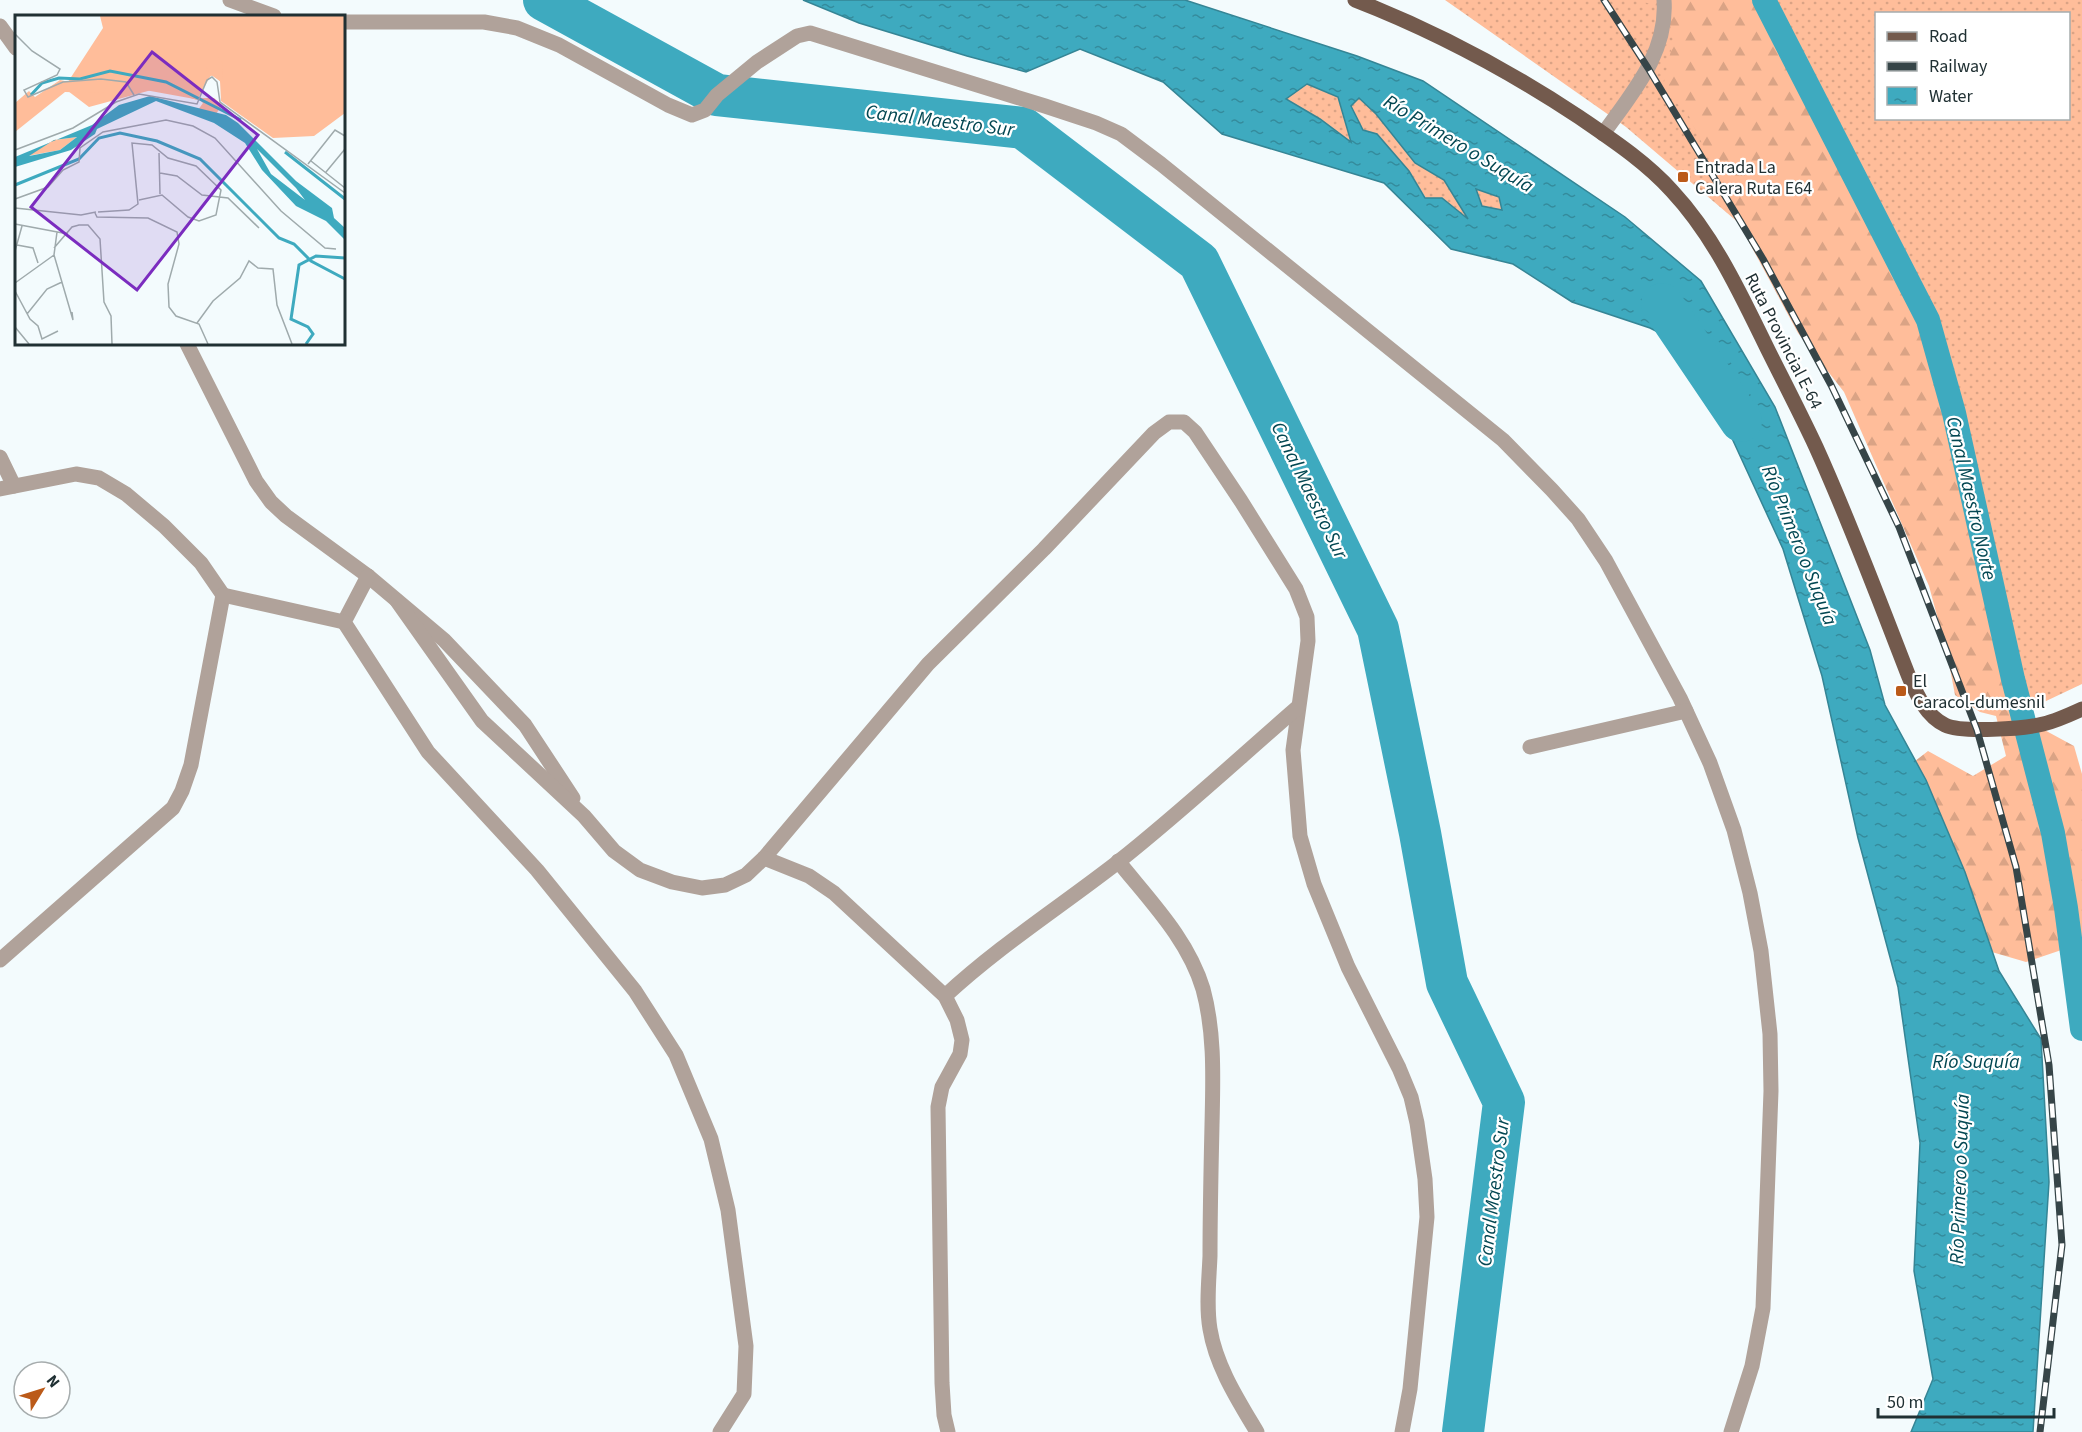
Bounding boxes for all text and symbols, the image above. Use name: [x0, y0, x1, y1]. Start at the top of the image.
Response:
legend: [1875, 12, 2070, 120]
inset map: [15, 15, 345, 345]
text: Road: [1929, 24, 1968, 49]
text: Railway: [1929, 54, 1988, 79]
text: Water: [1929, 84, 1973, 109]
water label: Río Primero o Suquía: [1378, 88, 1539, 200]
water label: Canal Maestro Sur: [864, 98, 1017, 144]
place label: Entrada La Calera Ruta E64: [1695, 155, 1812, 201]
marker: Entrada La Calera Ruta E64: [1676, 170, 1690, 184]
street label: Ruta Provincial E-64: [1738, 269, 1829, 414]
water label: Canal Maestro Norte: [1939, 414, 2003, 583]
water label: Canal Maestro Sur: [1264, 417, 1355, 565]
water label: Río Primero o Suquía: [1754, 461, 1844, 630]
place label: El Caracol-dumesnil: [1913, 669, 2045, 715]
marker: El Caracol-dumesnil: [1894, 684, 1908, 698]
water label: Río Suquía: [1932, 1048, 2020, 1076]
water label: Río Primero o Suquía: [1943, 1093, 1977, 1265]
water label: Canal Maestro Sur: [1471, 1115, 1517, 1268]
north arrow: [12, 1360, 72, 1420]
text: N: [41, 1370, 65, 1392]
scale bar: [1878, 1381, 2054, 1419]
text: 50 m: [1887, 1390, 1923, 1415]

